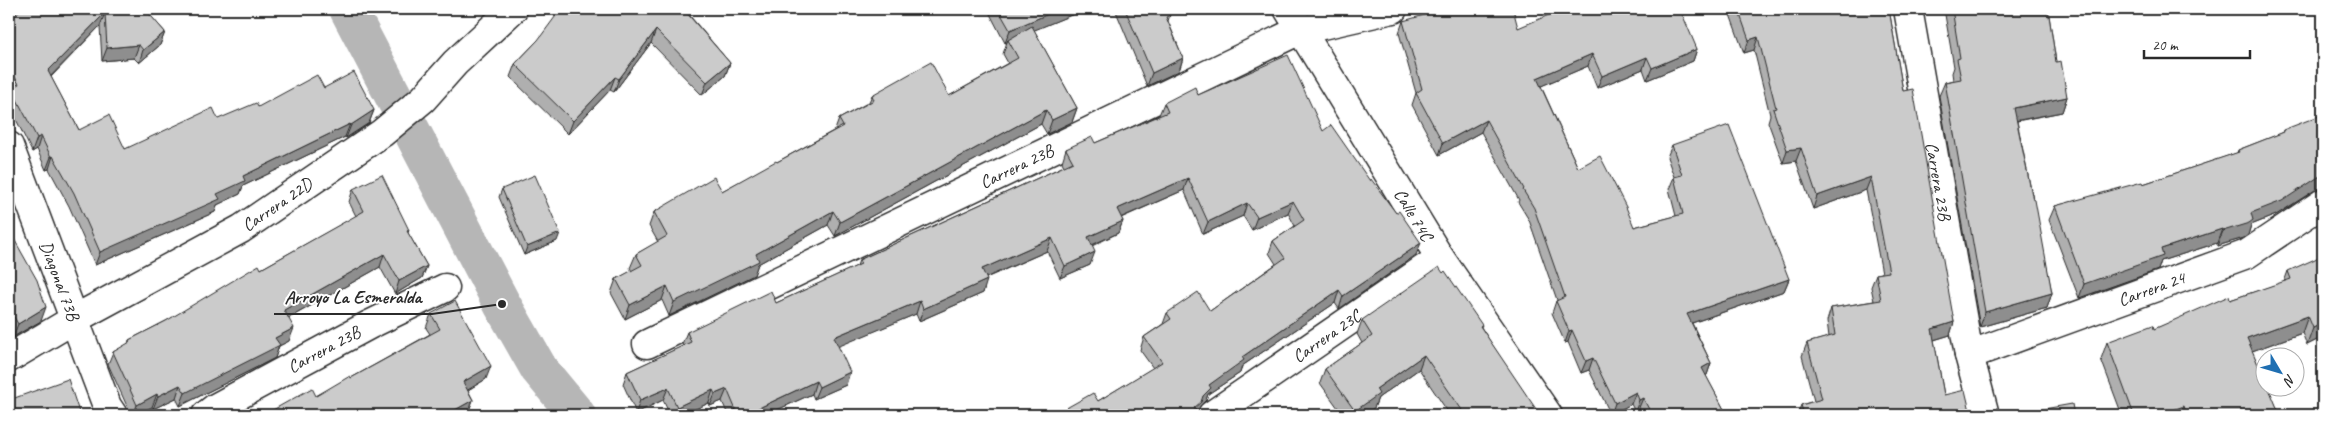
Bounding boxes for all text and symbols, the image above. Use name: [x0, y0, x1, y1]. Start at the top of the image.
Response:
scale bar: [2144, 28, 2251, 60]
text: 20 m: [2152, 36, 2179, 55]
street label: Carrera 23B: [976, 139, 1058, 193]
street label: Carrera 23B: [1921, 141, 1956, 224]
street label: Carrera 22D: [238, 172, 318, 236]
street label: Calle 74C: [1389, 184, 1439, 247]
street label: Diagonal 73B: [35, 238, 85, 325]
street label: Carrera 24: [2115, 266, 2190, 311]
callout: Arroyo La Esmeralda: [274, 280, 432, 314]
text: Arroyo La Esmeralda: [284, 285, 424, 309]
street label: Carrera 23C: [1288, 304, 1367, 367]
street label: Carrera 23B: [284, 320, 365, 378]
north arrow: [2254, 346, 2304, 396]
text: N: [2279, 371, 2299, 390]

